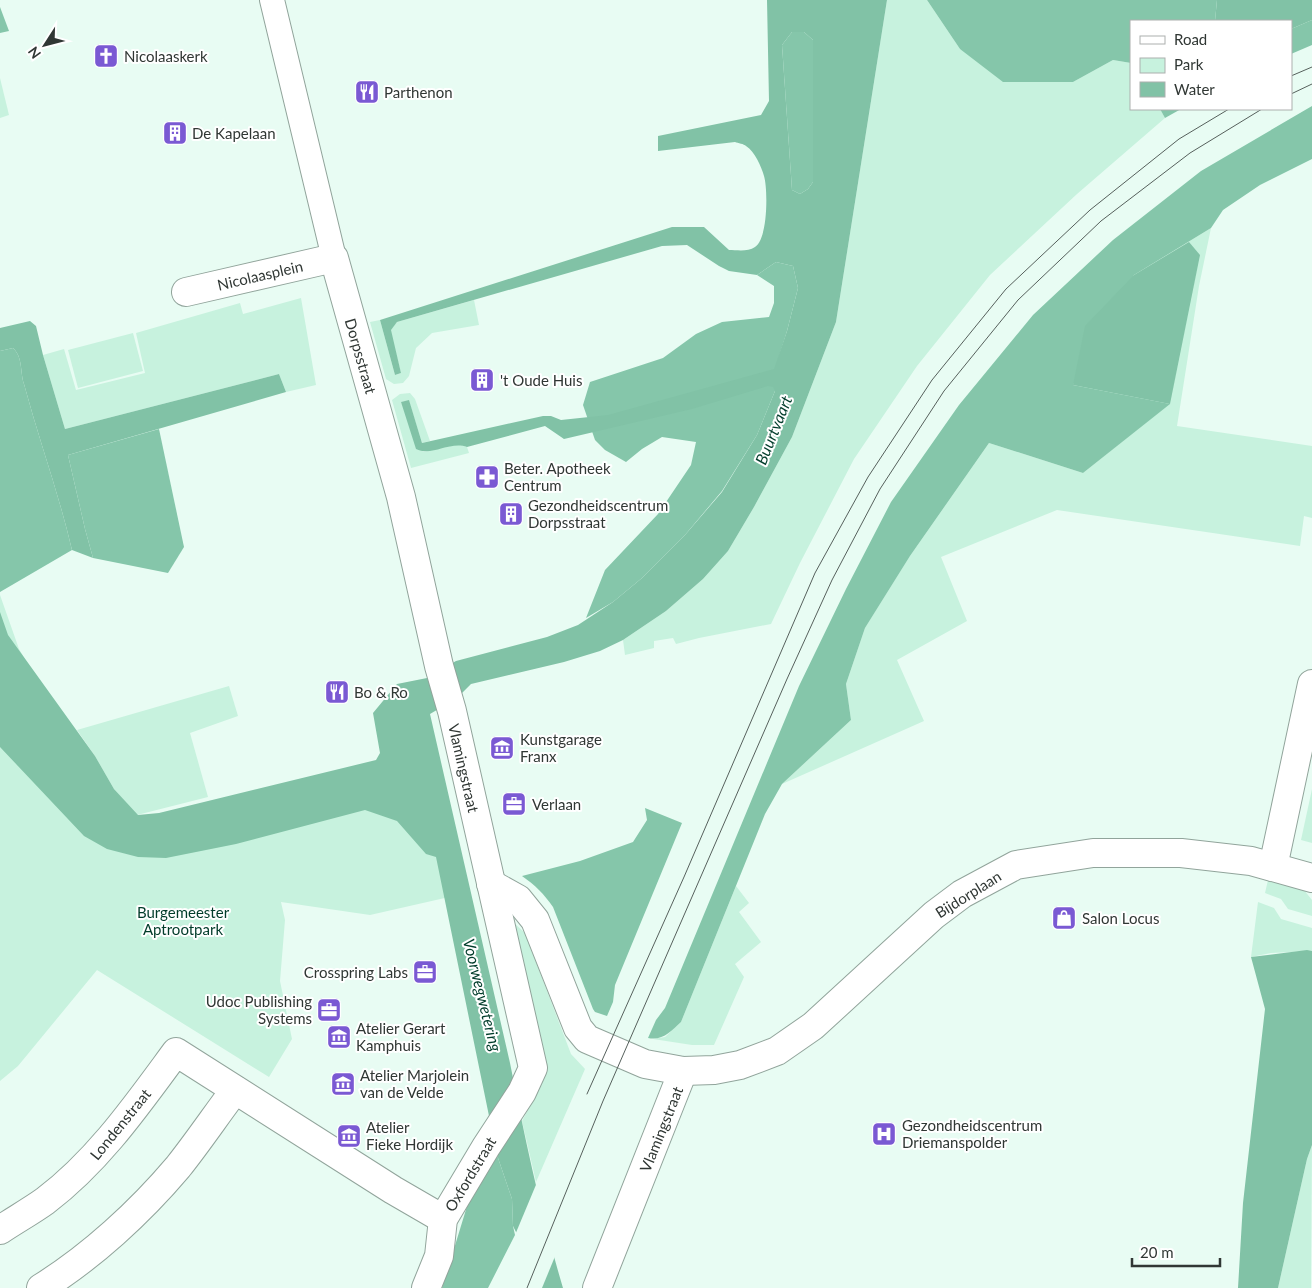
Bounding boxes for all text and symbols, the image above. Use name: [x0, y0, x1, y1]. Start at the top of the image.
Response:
north arrow: [20, 20, 70, 70]
legend: [1130, 20, 1292, 110]
text: Road: [1174, 30, 1207, 48]
church icon: Nicolaaskerk: [93, 43, 119, 69]
text: N: [24, 44, 44, 62]
place label: Nicolaaskerk: [124, 47, 208, 65]
text: Park: [1174, 55, 1204, 73]
restaurant icon: Parthenon: [354, 79, 380, 105]
text: Water: [1174, 80, 1215, 98]
place label: Parthenon: [384, 83, 453, 101]
building icon: De Kapelaan: [162, 120, 188, 146]
place label: De Kapelaan: [192, 124, 276, 142]
street label: Nicolaasplein: [215, 256, 305, 294]
street label: Dorpsstraat: [342, 316, 381, 396]
building icon: 't Oude Huis: [469, 367, 495, 393]
place label: 't Oude Huis: [500, 371, 582, 389]
water label: Buurtvaart: [751, 393, 795, 467]
place label: Beter. Apotheek Centrum: [504, 459, 611, 494]
pharmacy icon: Beter. Apotheek Centrum: [474, 464, 500, 490]
place label: Gezondheidscentrum Dorpsstraat: [528, 496, 668, 531]
building icon: Gezondheidscentrum Dorpsstraat: [498, 501, 524, 527]
restaurant icon: Bo & Ro: [324, 679, 350, 705]
place label: Bo & Ro: [354, 683, 408, 701]
street label: Vlamingstraat: [445, 722, 483, 815]
place label: Kunstgarage Franx: [520, 730, 602, 765]
museum icon: Kunstgarage Franx: [489, 735, 515, 761]
office icon: Verlaan: [501, 791, 527, 817]
place label: Verlaan: [532, 795, 581, 813]
street label: Bijdorplaan: [932, 867, 1004, 921]
park label: Burgemeester Aptrootpark: [137, 903, 230, 938]
shop icon: Salon Locus: [1051, 905, 1077, 931]
place label: Salon Locus: [1082, 909, 1159, 927]
water label: Voorwegwetering: [460, 937, 506, 1054]
office icon: Crosspring Labs: [412, 959, 438, 985]
place label: Crosspring Labs: [304, 963, 408, 981]
place label: Udoc Publishing Systems: [206, 992, 312, 1027]
office icon: Udoc Publishing Systems: [316, 997, 342, 1023]
place label: Atelier Gerart Kamphuis: [356, 1019, 446, 1054]
museum icon: Atelier Gerart Kamphuis: [326, 1024, 352, 1050]
place label: Atelier Marjolein van de Velde: [360, 1066, 469, 1101]
museum icon: Atelier Marjolein van de Velde: [330, 1071, 356, 1097]
street label: Vlamingstraat: [636, 1083, 687, 1174]
street label: Londenstraat: [86, 1084, 154, 1163]
place label: Gezondheidscentrum Driemanspolder: [902, 1116, 1042, 1151]
place label: Atelier Fieke Hordijk: [366, 1118, 453, 1153]
hospital icon: Gezondheidscentrum Driemanspolder: [871, 1121, 897, 1147]
museum icon: Atelier Fieke Hordijk: [336, 1123, 362, 1149]
street label: Oxfordstraat: [441, 1133, 500, 1215]
scale bar: [1132, 1236, 1220, 1268]
text: 20 m: [1140, 1243, 1174, 1261]

